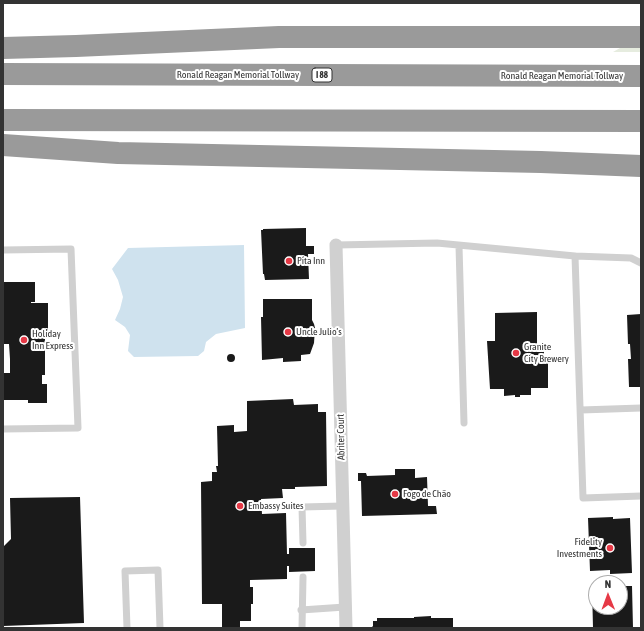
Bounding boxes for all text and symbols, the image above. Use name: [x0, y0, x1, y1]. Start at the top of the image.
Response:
road number: I 88: [312, 68, 332, 82]
street label: Ronald Reagan Memorial Tollway: [177, 69, 299, 81]
street label: Ronald Reagan Memorial Tollway: [501, 70, 623, 82]
place label: Pita Inn: [297, 255, 325, 267]
marker: Pita Inn: [284, 256, 294, 266]
place label: Uncle Julio’s: [296, 326, 342, 338]
marker: Uncle Julio’s: [283, 327, 293, 337]
place label: Holiday Inn Express: [32, 328, 73, 352]
marker: Holiday Inn Express: [19, 335, 29, 345]
place label: Granite City Brewery: [524, 341, 569, 364]
marker: Granite City Brewery: [511, 348, 521, 358]
street label: Abriter Court: [335, 414, 347, 460]
place label: Fogo de Chão: [403, 488, 451, 500]
marker: Fogo de Chão: [390, 489, 400, 499]
place label: Embassy Suites: [248, 500, 304, 512]
marker: Embassy Suites: [235, 501, 245, 511]
place label: Fidelity Investments: [557, 536, 602, 560]
marker: Fidelity Investments: [605, 543, 615, 553]
north arrow: [588, 575, 628, 615]
text: N: [604, 578, 611, 590]

